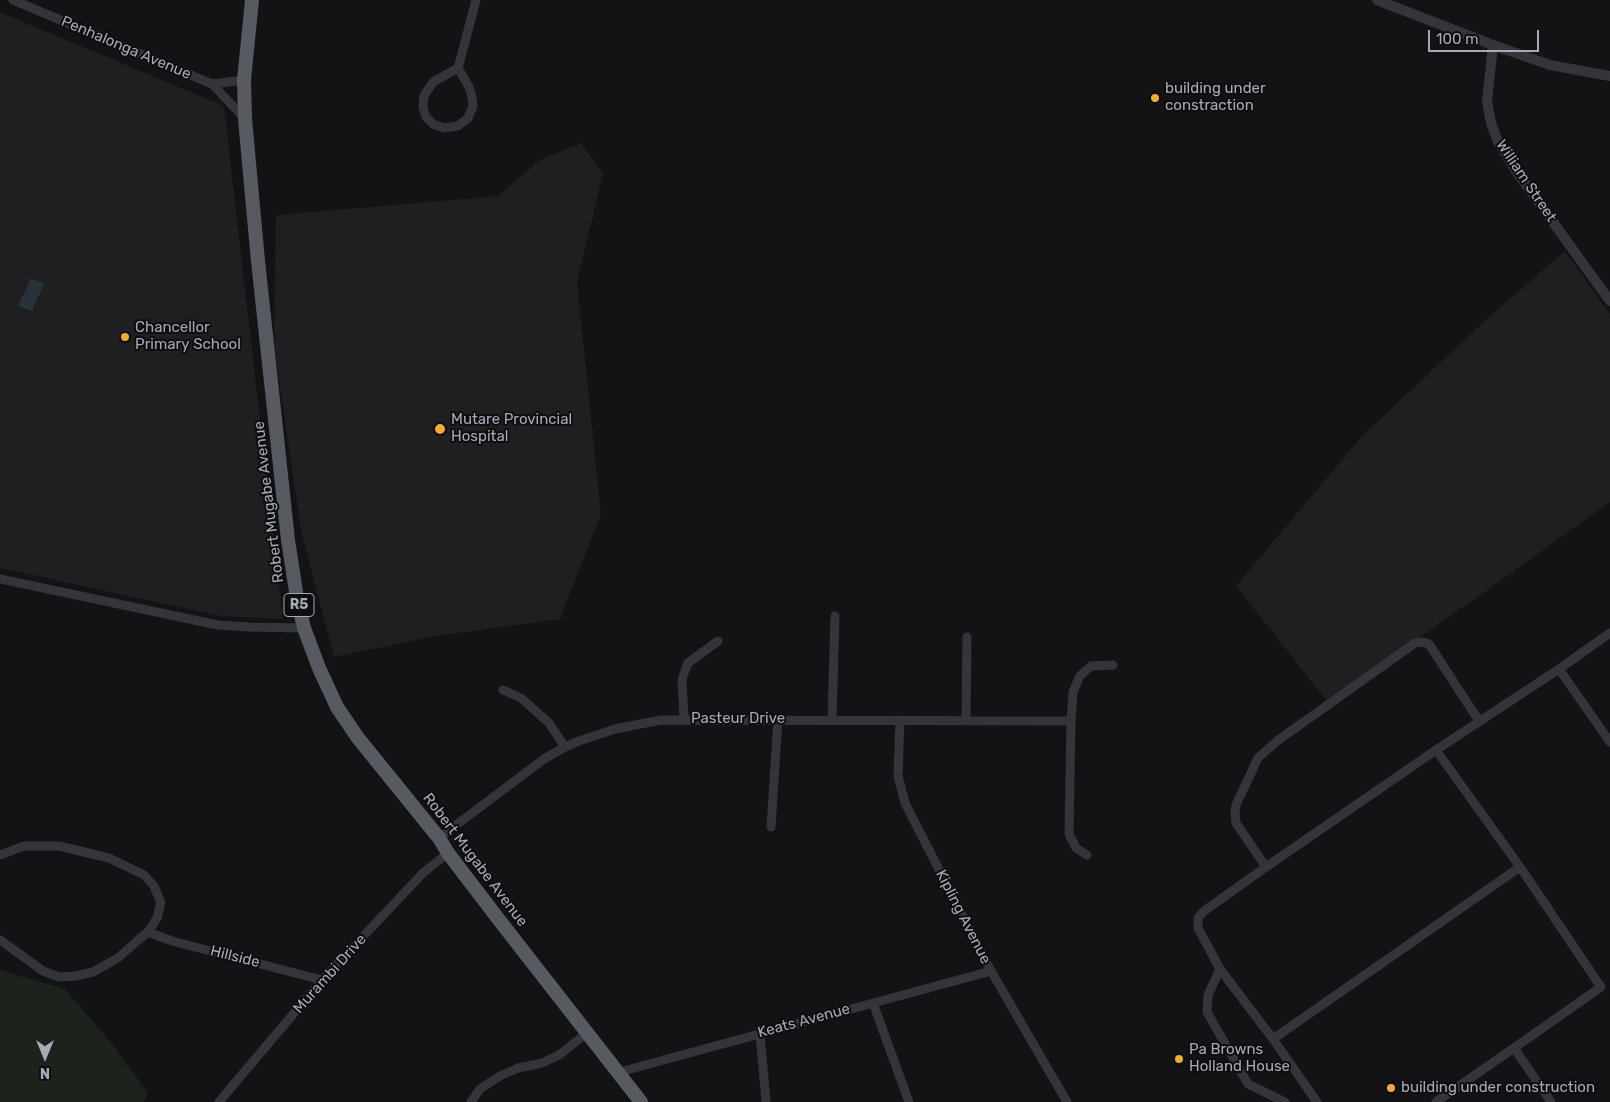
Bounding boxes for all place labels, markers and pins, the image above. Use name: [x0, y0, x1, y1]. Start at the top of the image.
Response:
place label: building under constraction: [1165, 80, 1266, 115]
marker: building under constraction: [1149, 92, 1161, 104]
place label: Chancellor Primary School: [135, 319, 241, 354]
marker: Chancellor Primary School: [119, 331, 131, 343]
place label: Mutare Provincial Hospital: [451, 411, 572, 446]
marker: Mutare Provincial Hospital: [433, 422, 447, 436]
place label: Pa Browns Holland House: [1189, 1041, 1290, 1076]
marker: Pa Browns Holland House: [1173, 1053, 1185, 1065]
place label: building under construction: [1401, 1079, 1595, 1097]
marker: building under construction: [1385, 1082, 1397, 1094]

